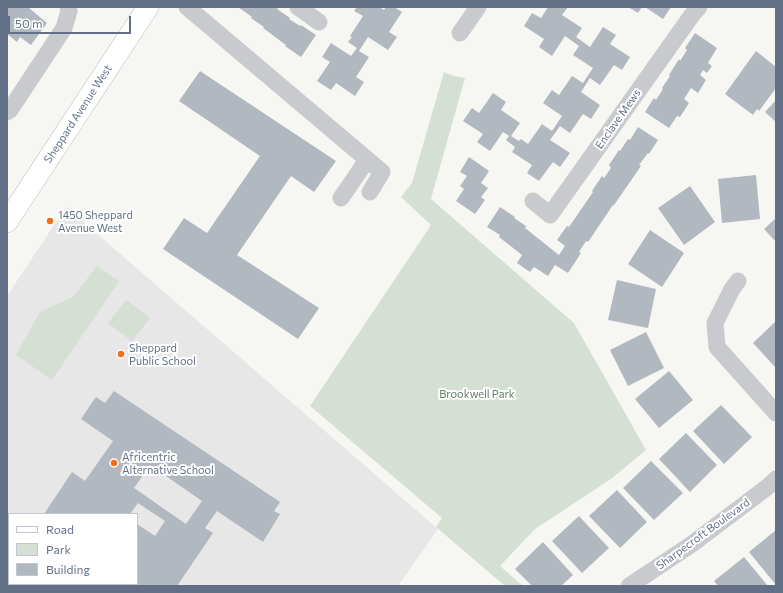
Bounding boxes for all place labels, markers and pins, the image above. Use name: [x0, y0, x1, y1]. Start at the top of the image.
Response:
place label: 1450 Sheppard Avenue West: [58, 208, 133, 234]
marker: 1450 Sheppard Avenue West: [45, 216, 55, 226]
place label: Sheppard Public School: [129, 341, 196, 367]
marker: Sheppard Public School: [116, 349, 126, 359]
place label: Africentric Alternative School: [122, 450, 214, 476]
marker: Africentric Alternative School: [109, 458, 119, 468]

